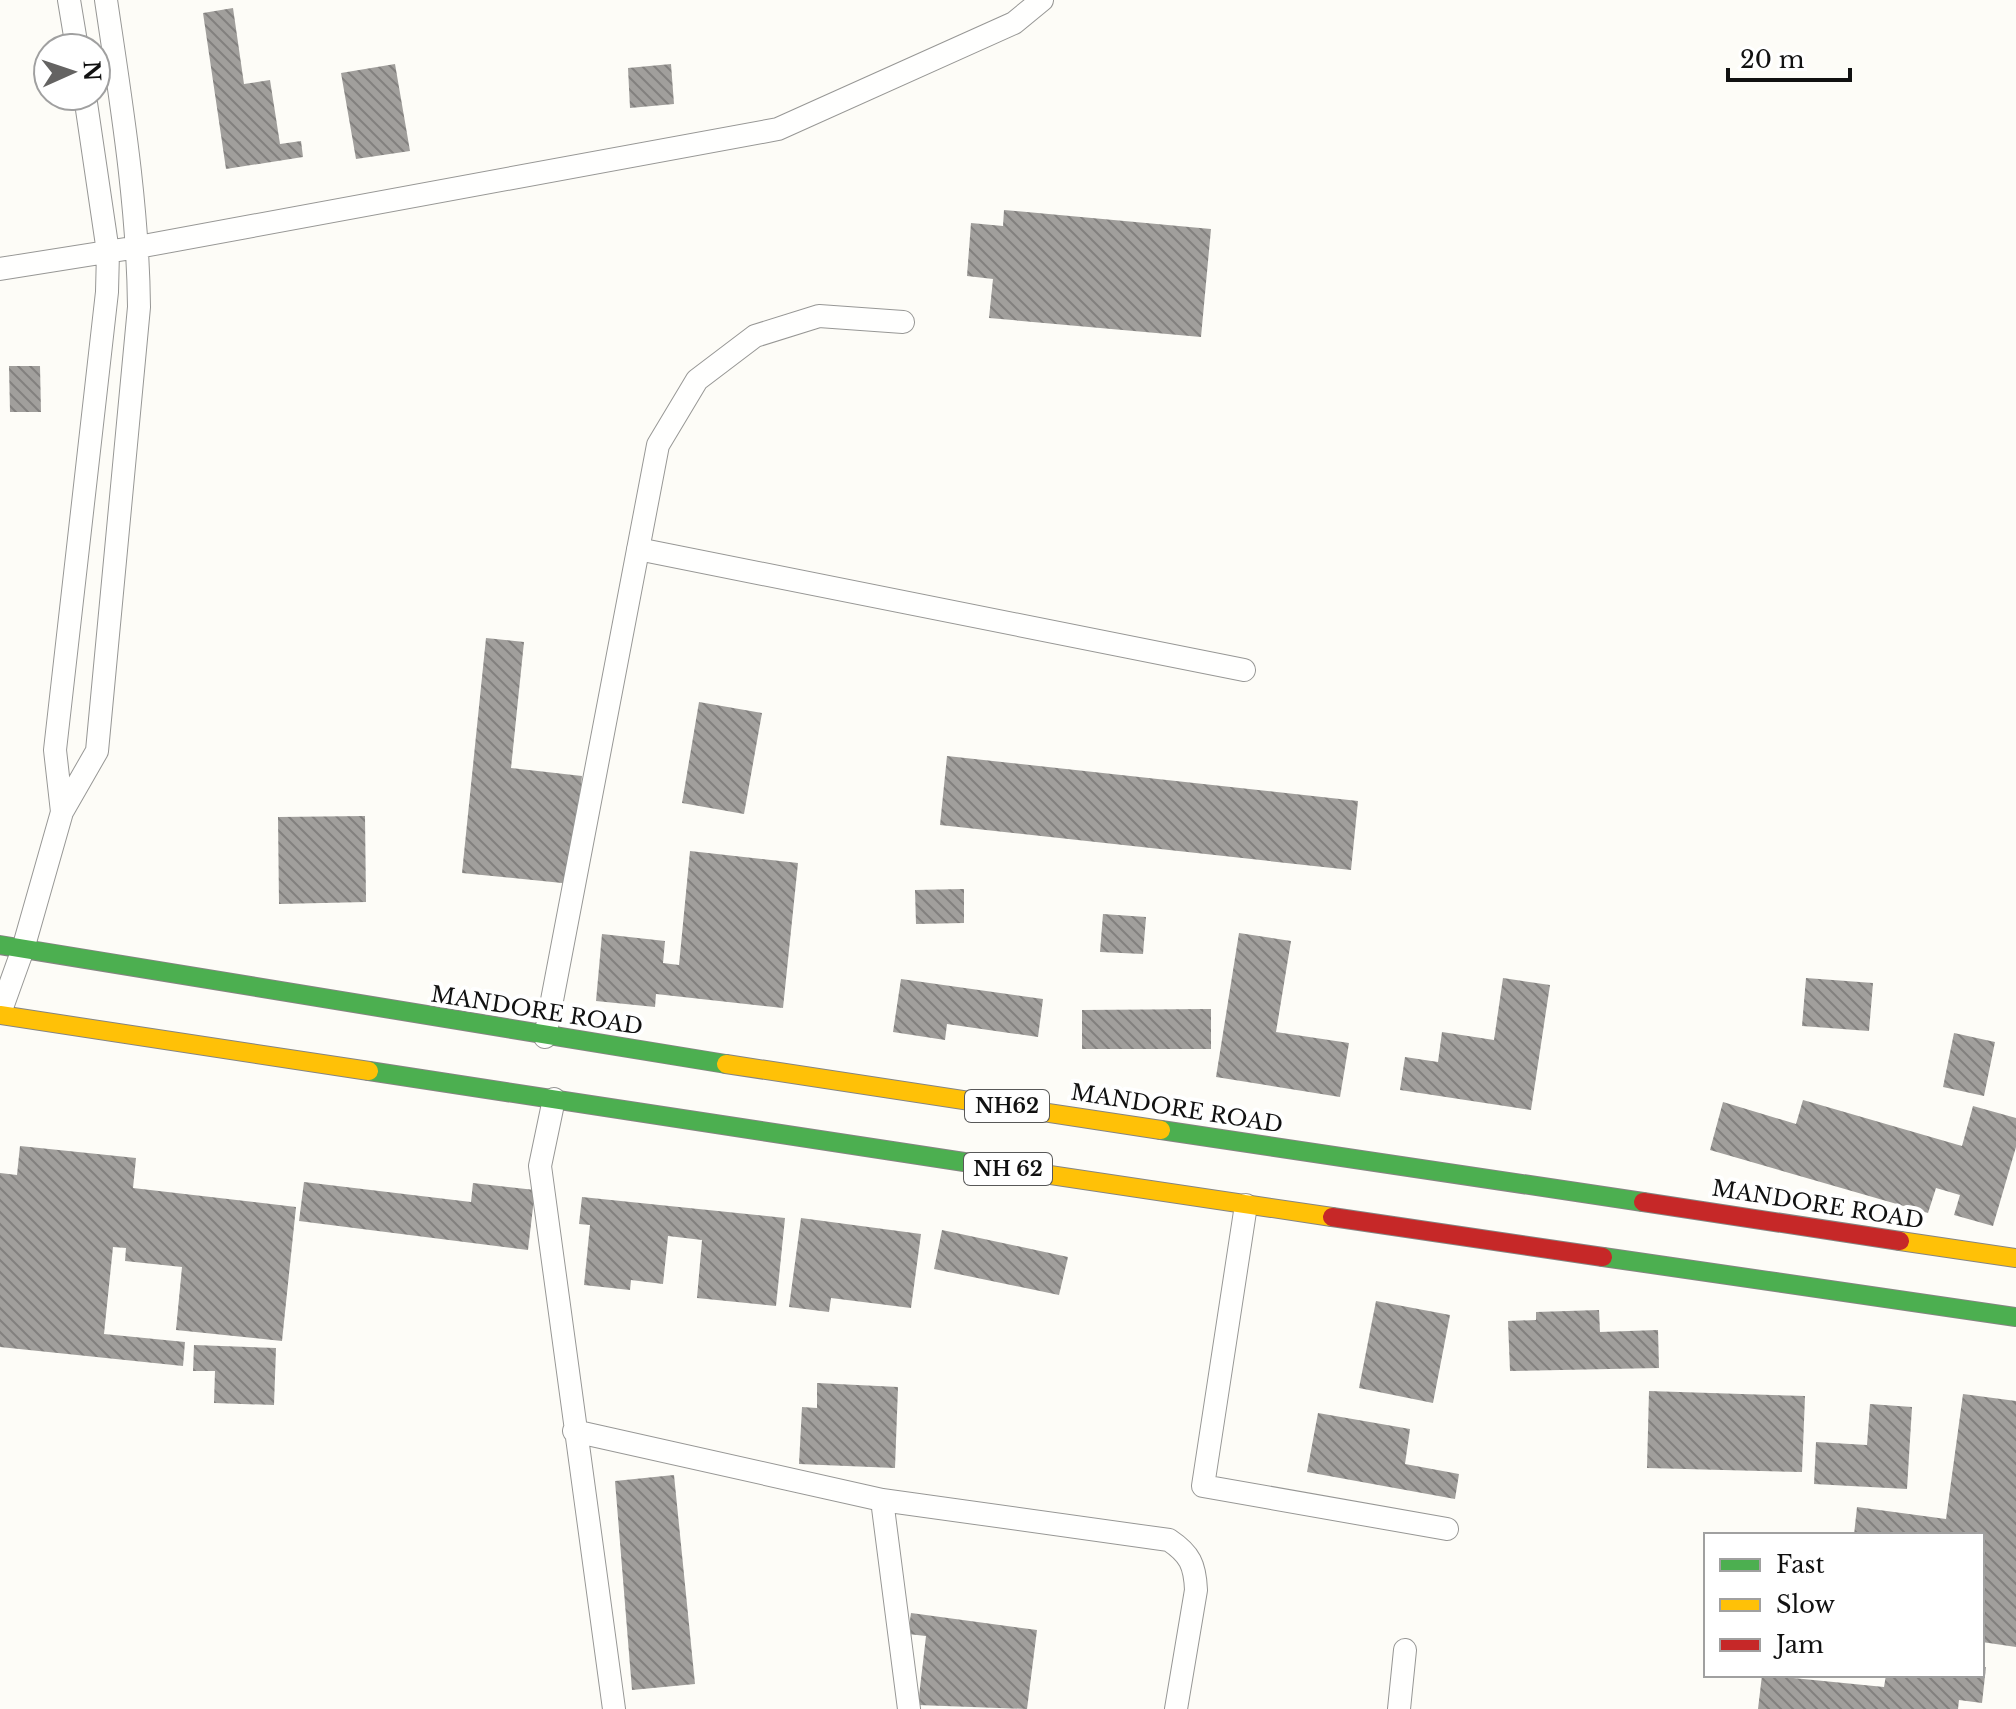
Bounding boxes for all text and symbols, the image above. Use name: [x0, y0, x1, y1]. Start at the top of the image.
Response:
north arrow: [32, 32, 112, 112]
scale bar: [1728, 32, 1850, 82]
text: 20 m: [1740, 45, 1805, 74]
text: N: [77, 60, 106, 82]
street label: MANDORE ROAD: [429, 980, 645, 1041]
street label: MANDORE ROAD: [1069, 1078, 1285, 1139]
road number: NH62: [965, 1090, 1049, 1122]
road number: NH 62: [964, 1153, 1052, 1185]
street label: MANDORE ROAD: [1710, 1174, 1926, 1235]
legend: [1704, 1533, 1984, 1677]
text: Fast: [1776, 1550, 1824, 1579]
text: Slow: [1776, 1590, 1835, 1619]
text: Jam: [1773, 1630, 1824, 1659]

